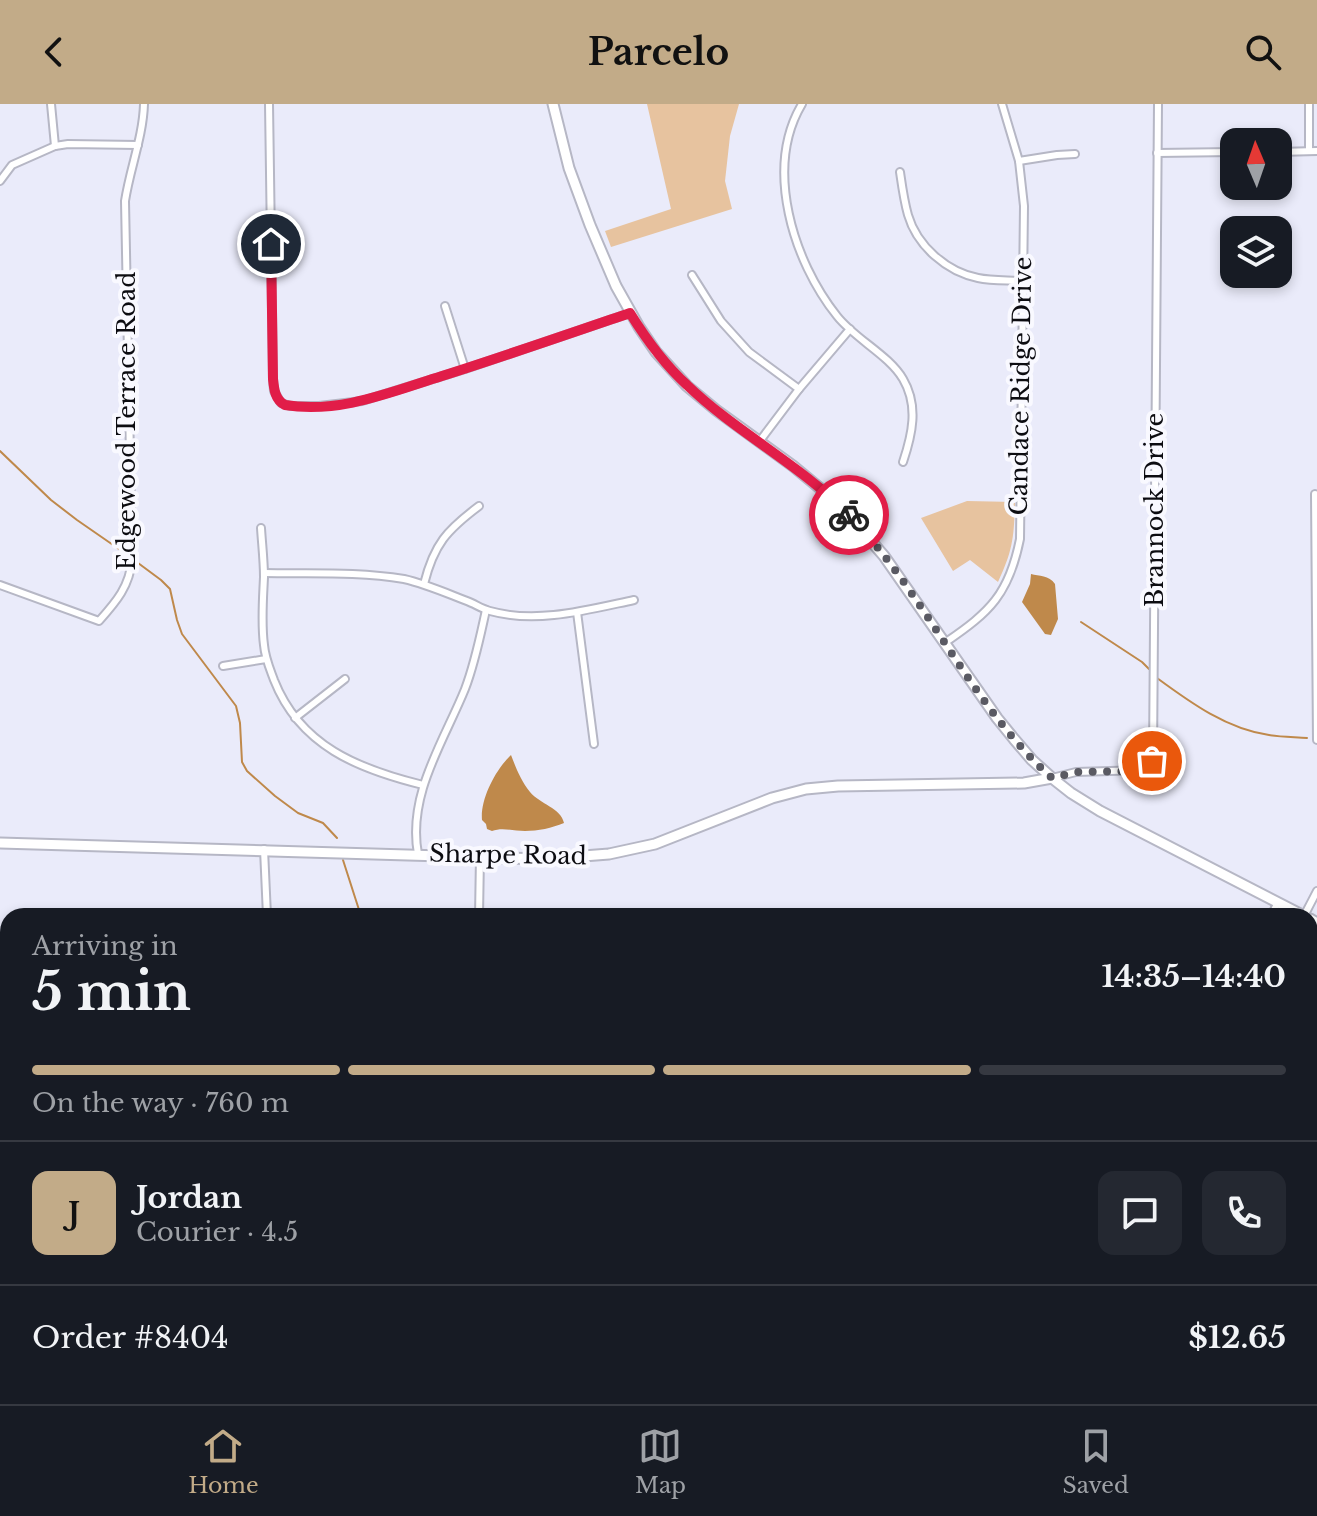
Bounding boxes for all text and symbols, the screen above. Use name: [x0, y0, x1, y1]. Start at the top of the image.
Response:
icon: back: [32, 30, 76, 74]
text: Parcelo: [588, 30, 729, 75]
icon: search: [1241, 30, 1285, 74]
north arrow: [1220, 128, 1292, 200]
map controls: [1220, 128, 1292, 288]
pin: [237, 210, 305, 278]
button: layers: [1220, 216, 1292, 288]
icon: home: [249, 222, 293, 266]
street label: Candace Ridge Drive: [1004, 256, 1037, 516]
street label: Edgewood Terrace Road: [112, 271, 141, 571]
street label: Brannock Drive: [1140, 413, 1169, 607]
courier: [809, 475, 889, 555]
icon: bike: [827, 493, 871, 537]
pin: [1118, 727, 1186, 795]
icon: bag: [1130, 739, 1174, 783]
street label: Sharpe Road: [429, 839, 587, 870]
text: Arriving in: [32, 930, 178, 962]
text: 14:35–14:40: [1102, 958, 1286, 995]
text: 5 min: [32, 960, 191, 1024]
text: On the way · 760 m: [32, 1087, 289, 1119]
button: chat: [1098, 1171, 1182, 1255]
button: phone: [1202, 1171, 1286, 1255]
text: Jordan: [136, 1179, 242, 1216]
text: J: [68, 1195, 80, 1232]
text: Courier · 4.5: [136, 1216, 298, 1248]
text: Order #8404: [32, 1319, 229, 1356]
text: $12.65: [1189, 1319, 1286, 1356]
tab: Home: [188, 1424, 259, 1499]
tab: Map: [635, 1424, 686, 1499]
tab: Saved: [1062, 1424, 1129, 1499]

